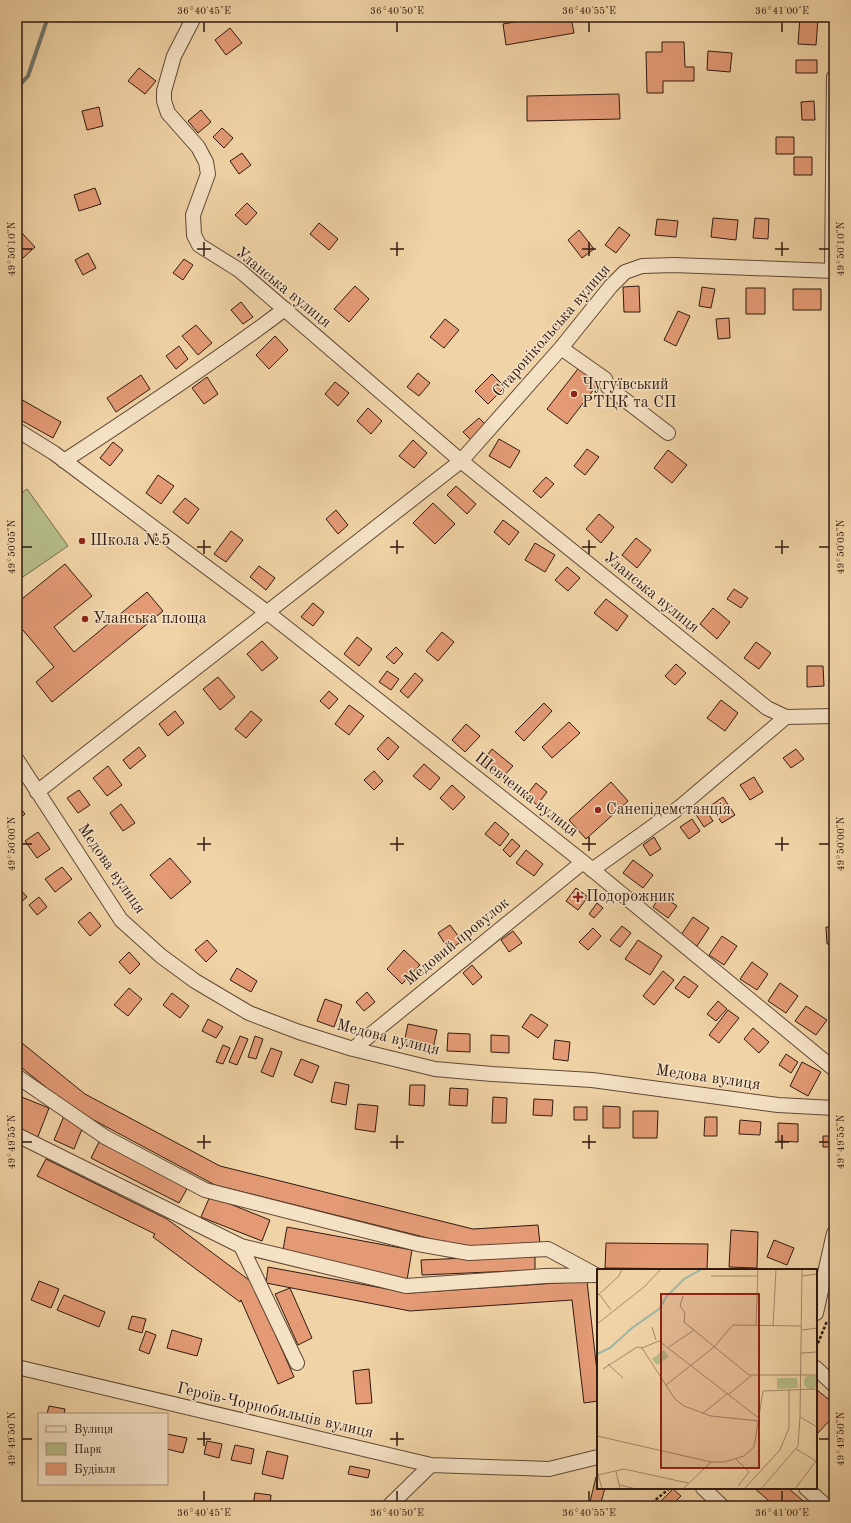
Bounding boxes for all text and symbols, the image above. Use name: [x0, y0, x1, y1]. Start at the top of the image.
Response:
text: 36°40'45"E: [177, 6, 231, 16]
text: 36°40'50"E: [370, 6, 424, 16]
text: 36°40'55"E: [562, 6, 616, 16]
text: 36°41'00"E: [755, 6, 809, 16]
text: 49°50'10"N: [7, 221, 17, 276]
text: 49°50'10"N: [836, 221, 846, 276]
street label: Уланська вулиця: [232, 245, 334, 331]
street label: Старонікольська вулиця: [490, 262, 614, 400]
place label: Чугуївський РТЦК та СП: [582, 377, 677, 411]
marker: Чугуївський РТЦК та СП: [569, 389, 579, 399]
text: 49°50'05"N: [7, 519, 17, 574]
text: 49°50'05"N: [836, 519, 846, 574]
place label: Школа №5: [90, 533, 170, 549]
marker: Школа №5: [77, 536, 87, 546]
street label: Уланська вулиця: [600, 550, 702, 636]
place label: Уланська площа: [93, 611, 207, 627]
marker: Уланська площа: [80, 614, 90, 624]
street label: Шевченка вулиця: [471, 750, 581, 840]
place label: Санепідемстанція: [606, 802, 731, 818]
marker: Санепідемстанція: [593, 805, 603, 815]
text: 49°50'00"N: [7, 816, 17, 871]
text: 49°50'00"N: [836, 816, 846, 871]
street label: Медова вулиця: [74, 821, 148, 917]
place label: Подорожник: [586, 889, 675, 905]
marker: Подорожник: [573, 892, 583, 902]
street label: Медовий провулок: [401, 895, 513, 989]
street label: Медова вулиця: [335, 1017, 441, 1059]
street label: Медова вулиця: [655, 1063, 761, 1093]
text: 49°49'55"N: [7, 1114, 17, 1169]
text: 49°49'55"N: [836, 1114, 846, 1169]
inset map: [597, 1269, 817, 1489]
street label: Героїв-Чорнобильців вулиця: [175, 1381, 375, 1441]
text: 49°49'50"N: [7, 1411, 17, 1466]
text: 49°49'50"N: [836, 1411, 846, 1466]
legend: [38, 1413, 168, 1485]
text: Вулиця: [74, 1424, 113, 1436]
text: Парк: [74, 1444, 102, 1456]
text: Будівля: [74, 1463, 116, 1476]
text: 36°40'45"E: [177, 1508, 231, 1518]
text: 36°40'50"E: [370, 1508, 424, 1518]
text: 36°40'55"E: [562, 1508, 616, 1518]
text: 36°41'00"E: [755, 1508, 809, 1518]

